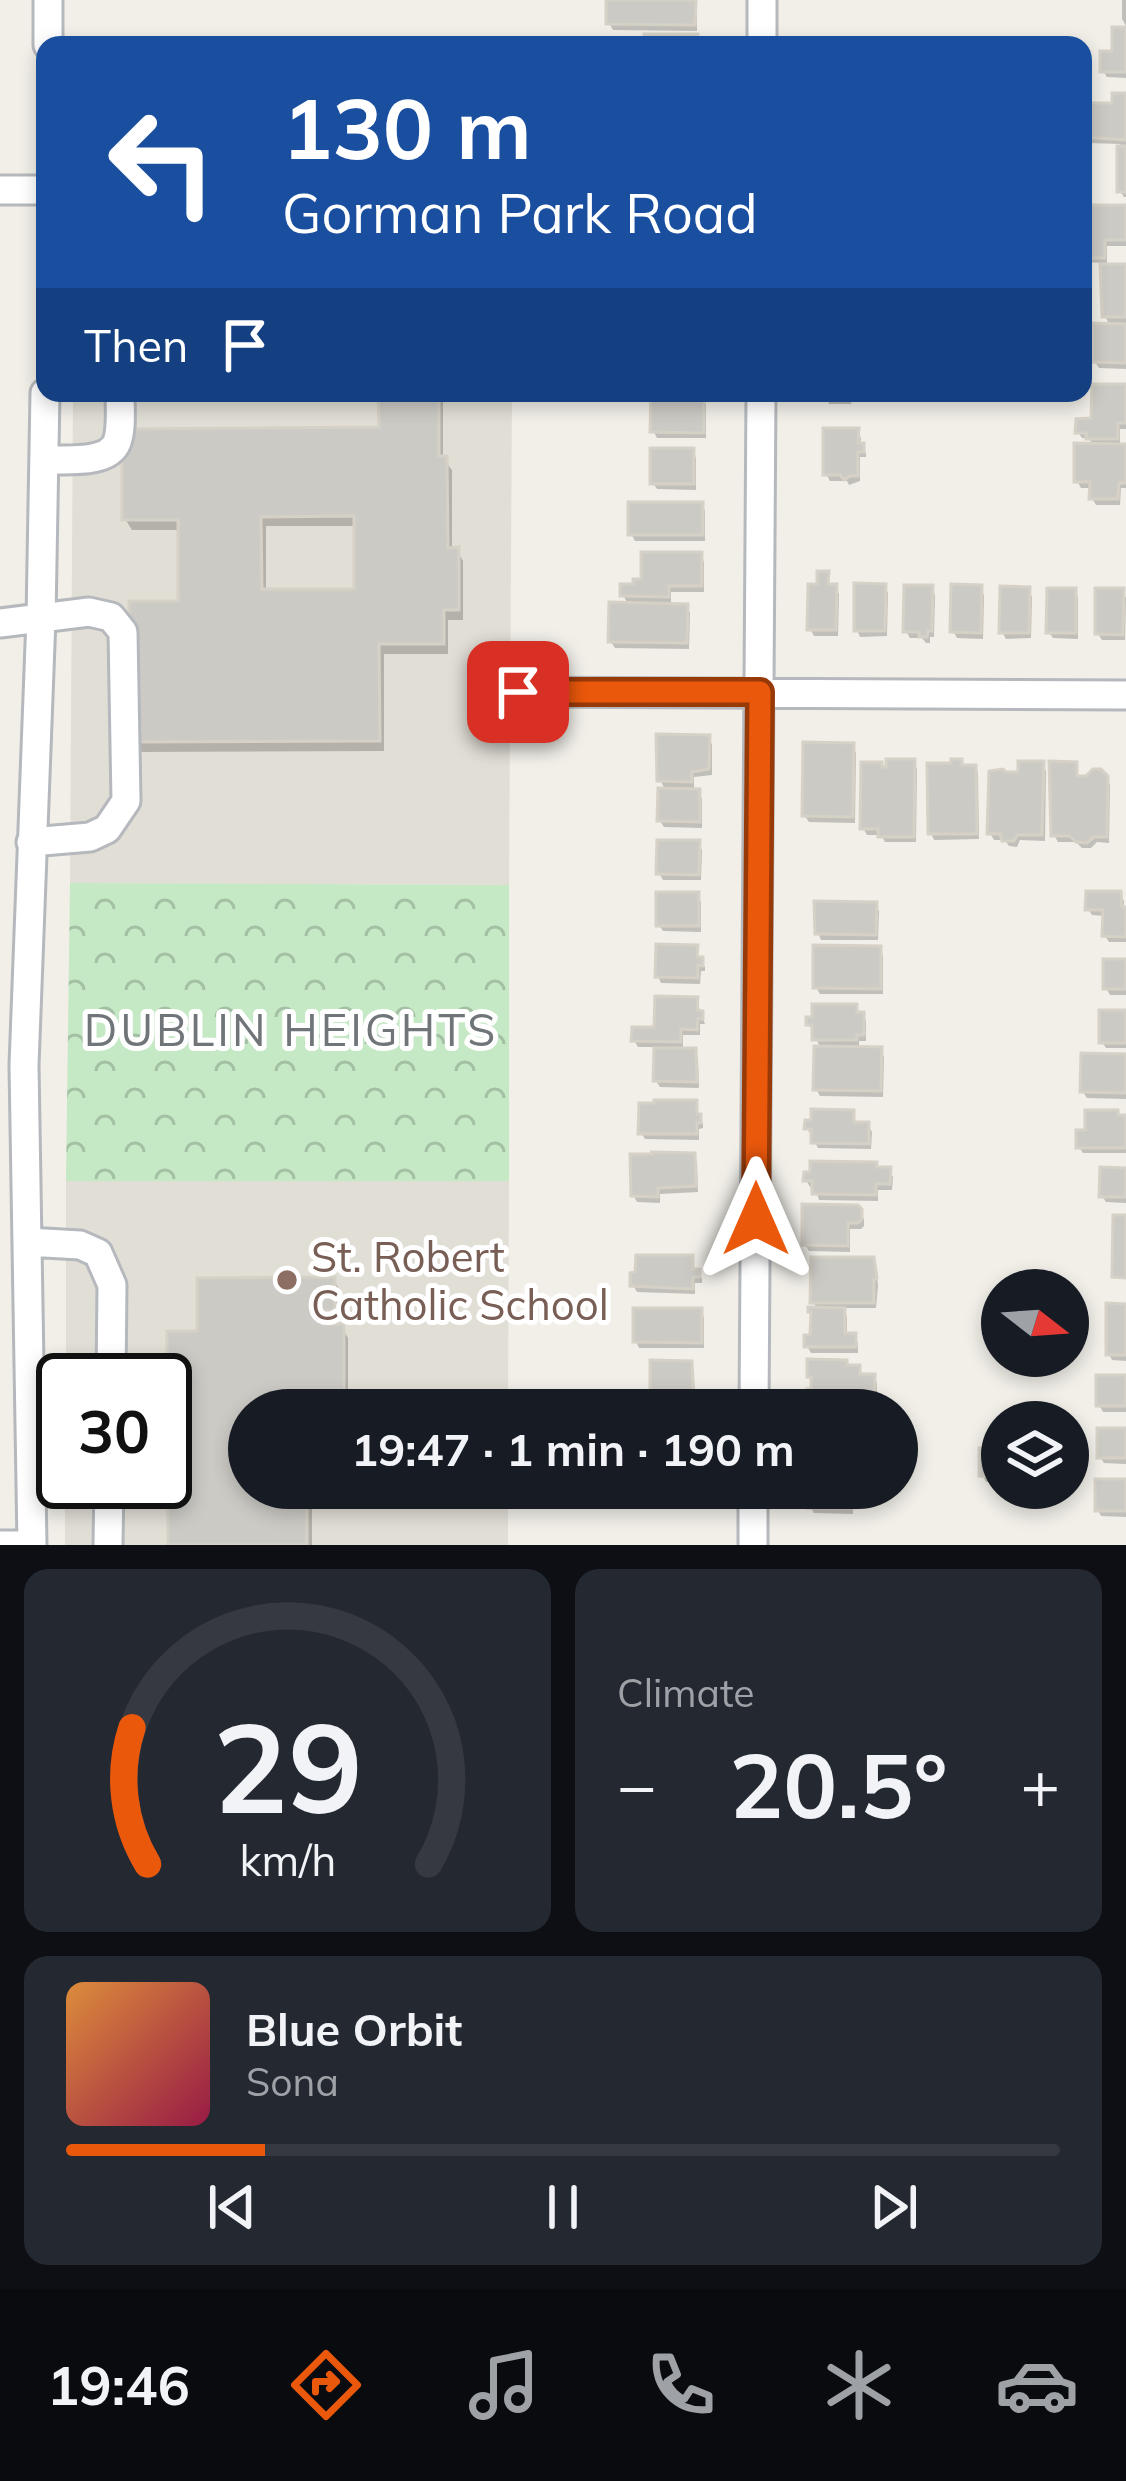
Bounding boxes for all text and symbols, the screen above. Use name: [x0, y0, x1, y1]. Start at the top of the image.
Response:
text: 130 m: [282, 75, 532, 180]
icon: left: [84, 84, 240, 240]
text: Gorman Park Road: [282, 179, 758, 247]
icon: arrive: [212, 312, 278, 378]
text: Then: [84, 317, 188, 373]
pin: [467, 641, 569, 743]
icon: arrive: [485, 659, 551, 725]
district label: DUBLIN HEIGHTS: [84, 1001, 498, 1057]
position arrow: [693, 1156, 819, 1282]
place label: St. Robert Catholic School: [311, 1230, 609, 1331]
marker: St. Robert Catholic School: [274, 1267, 300, 1293]
north arrow: [981, 1269, 1089, 1377]
map controls: [981, 1269, 1089, 1509]
speed limit sign: 30: [36, 1353, 192, 1509]
button: layers: [981, 1401, 1089, 1509]
text: 19:47 · 1 min · 190 m: [351, 1421, 795, 1477]
text: Climate: [617, 1668, 755, 1717]
text: 29: [213, 1688, 362, 1844]
text: 20.5°: [729, 1728, 948, 1841]
text: −: [617, 1743, 657, 1826]
text: +: [1020, 1743, 1060, 1826]
text: km/h: [239, 1832, 336, 1886]
text: Blue Orbit: [246, 2001, 462, 2057]
text: Sona: [246, 2057, 339, 2106]
icon: previous: [199, 2174, 265, 2240]
icon: pause: [530, 2174, 596, 2240]
icon: next: [861, 2174, 927, 2240]
icon: directions: [284, 2343, 368, 2427]
icon: music: [462, 2343, 546, 2427]
icon: phone: [639, 2343, 723, 2427]
icon: climate: [817, 2343, 901, 2427]
icon: car: [995, 2343, 1079, 2427]
text: 19:46: [47, 2351, 190, 2419]

